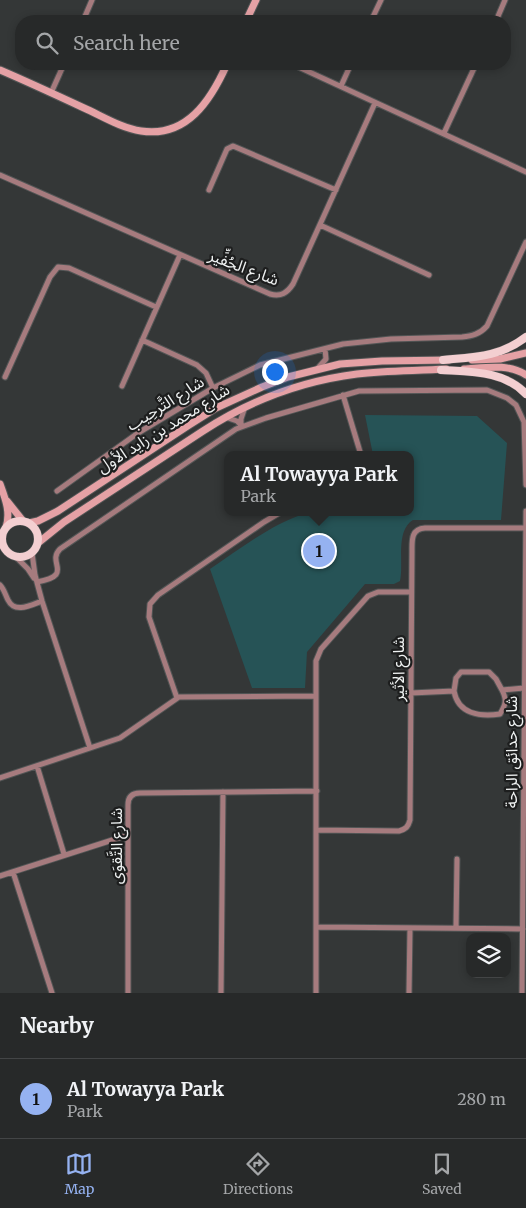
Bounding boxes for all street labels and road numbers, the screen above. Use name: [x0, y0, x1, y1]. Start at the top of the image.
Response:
street label: شارع الجُفِّير: [204, 242, 283, 292]
street label: شارع التَّرحِيب: [123, 371, 209, 437]
street label: شارع محمد بن زايد الأول: [93, 379, 235, 479]
street label: شارع الأثير: [388, 636, 411, 703]
street label: شارع حدائق الراحة: [501, 696, 524, 808]
street label: شارع التَّقوَى: [106, 808, 129, 884]

